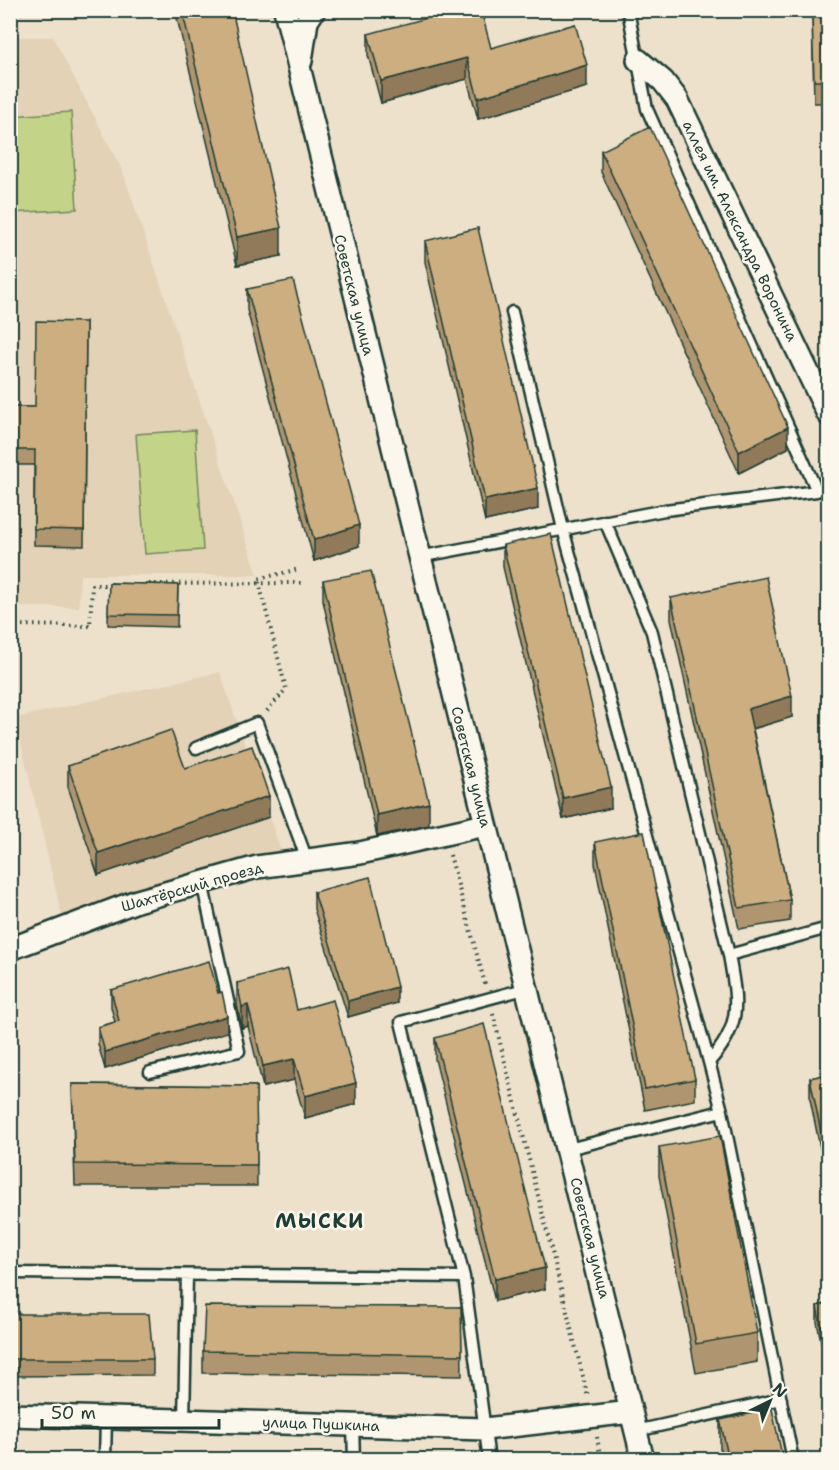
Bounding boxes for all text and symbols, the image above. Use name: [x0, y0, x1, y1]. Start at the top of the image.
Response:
street label: аллея им. Александра Воронина: [678, 117, 803, 345]
street label: Советская улица: [329, 232, 379, 358]
street label: Советская улица: [446, 704, 496, 830]
street label: Шахтёрский проезд: [119, 857, 266, 917]
street label: Советская улица: [565, 1175, 615, 1301]
district label: МЫСКИ: [275, 1207, 365, 1235]
north arrow: [740, 1371, 800, 1431]
text: N: [768, 1378, 792, 1402]
scale bar: [42, 1392, 219, 1430]
text: 50 m: [51, 1401, 96, 1425]
street label: улица Пушкина: [262, 1412, 381, 1436]

